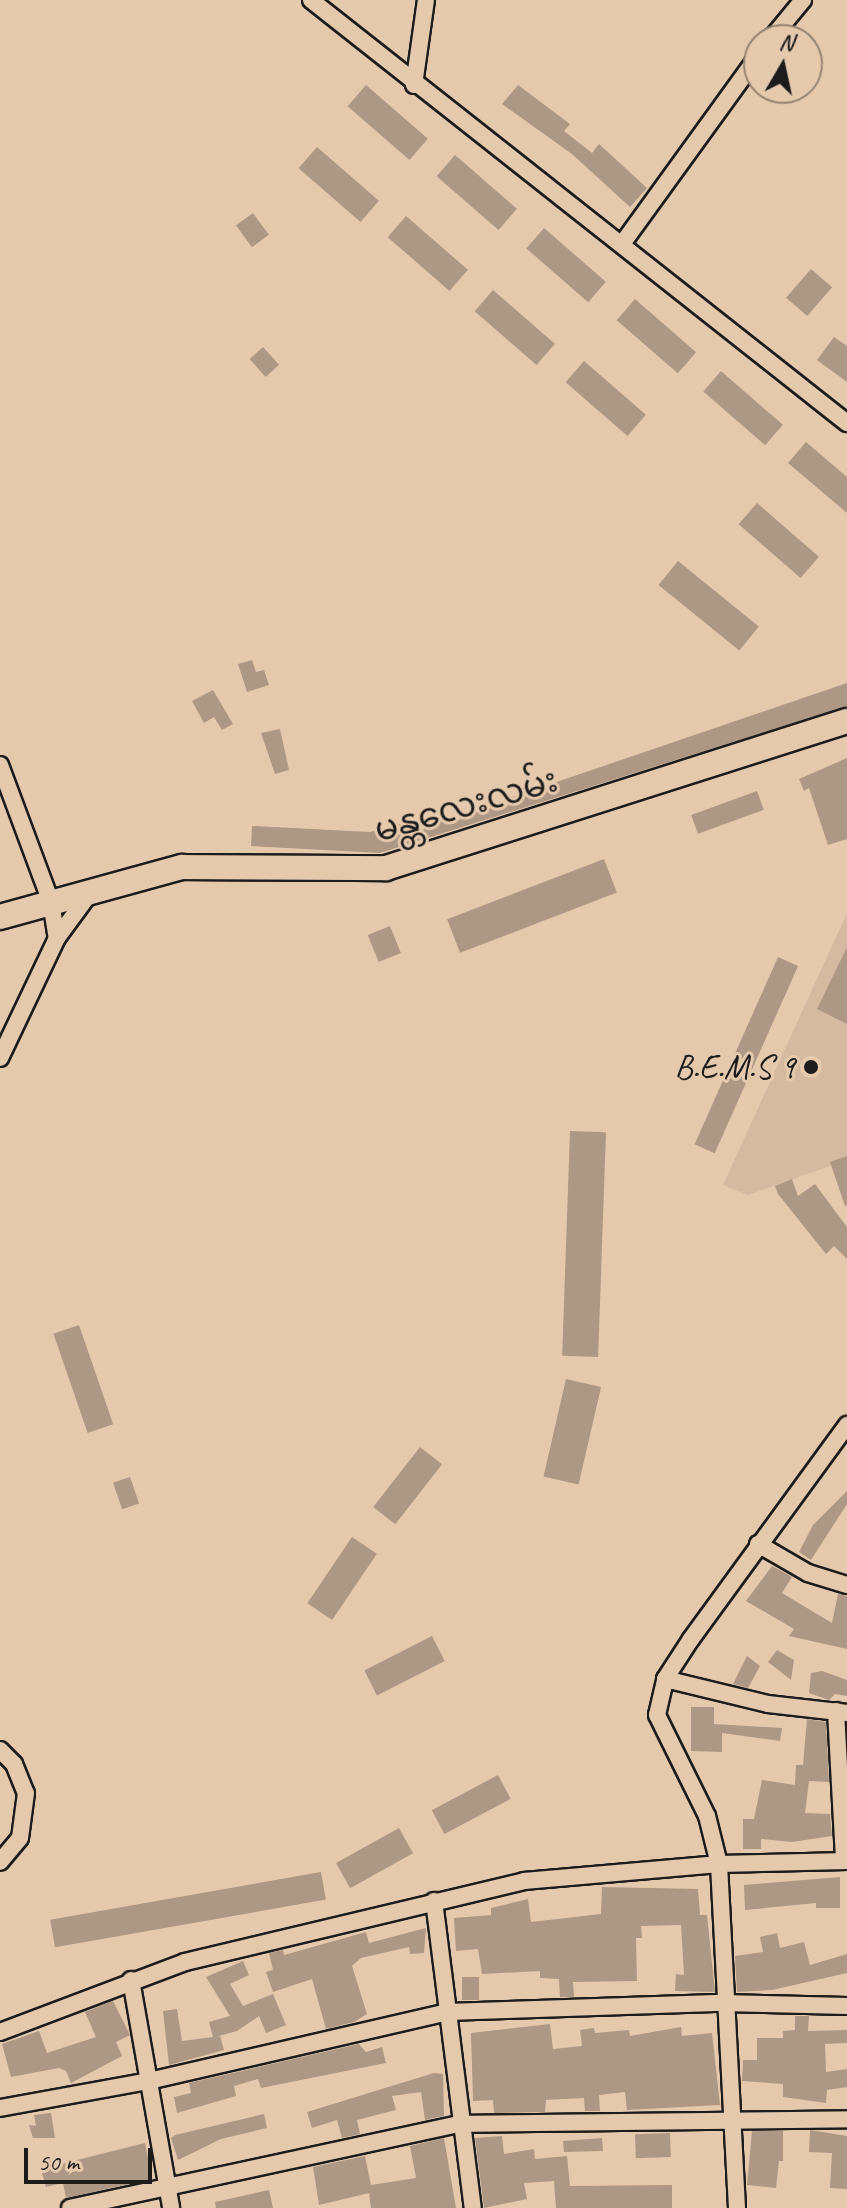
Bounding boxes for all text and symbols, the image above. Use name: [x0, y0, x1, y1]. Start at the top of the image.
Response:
north arrow: [743, 24, 823, 104]
text: N: [778, 27, 795, 57]
street label: မန္တလေးလမ်း: [370, 759, 562, 851]
place label: B.E.M.S 9: [675, 1047, 795, 1087]
marker: B.E.M.S 9: [802, 1058, 820, 1076]
scale bar: [28, 2132, 156, 2182]
text: 50 m: [38, 2147, 79, 2177]

